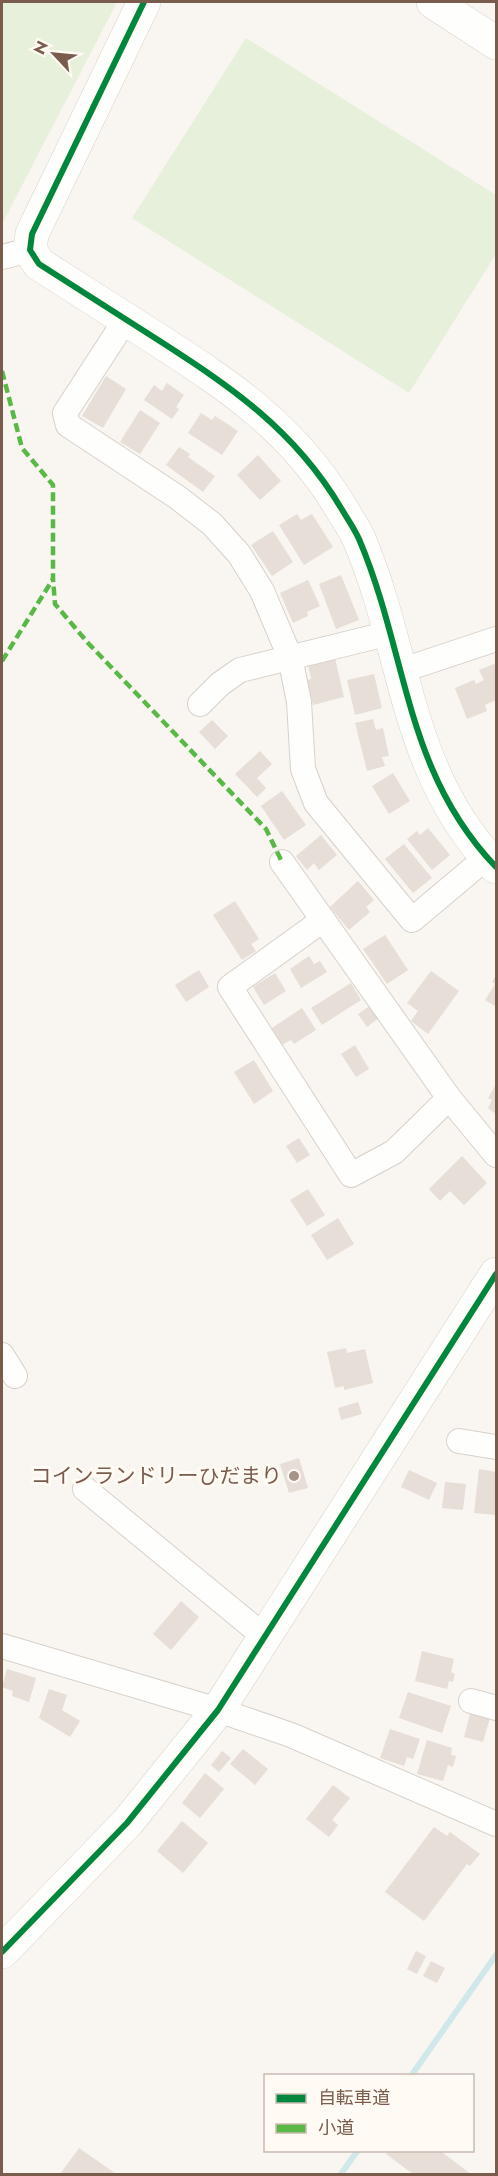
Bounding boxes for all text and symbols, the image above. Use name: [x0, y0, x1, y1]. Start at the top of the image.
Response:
north arrow: [24, 24, 84, 84]
text: N: [28, 37, 54, 58]
place label: コインランドリーひだまり: [30, 1461, 282, 1491]
marker: コインランドリーひだまり: [287, 1469, 301, 1483]
legend: [264, 2074, 474, 2152]
text: 自転車道: [318, 2085, 390, 2111]
text: 小道: [318, 2115, 354, 2141]

